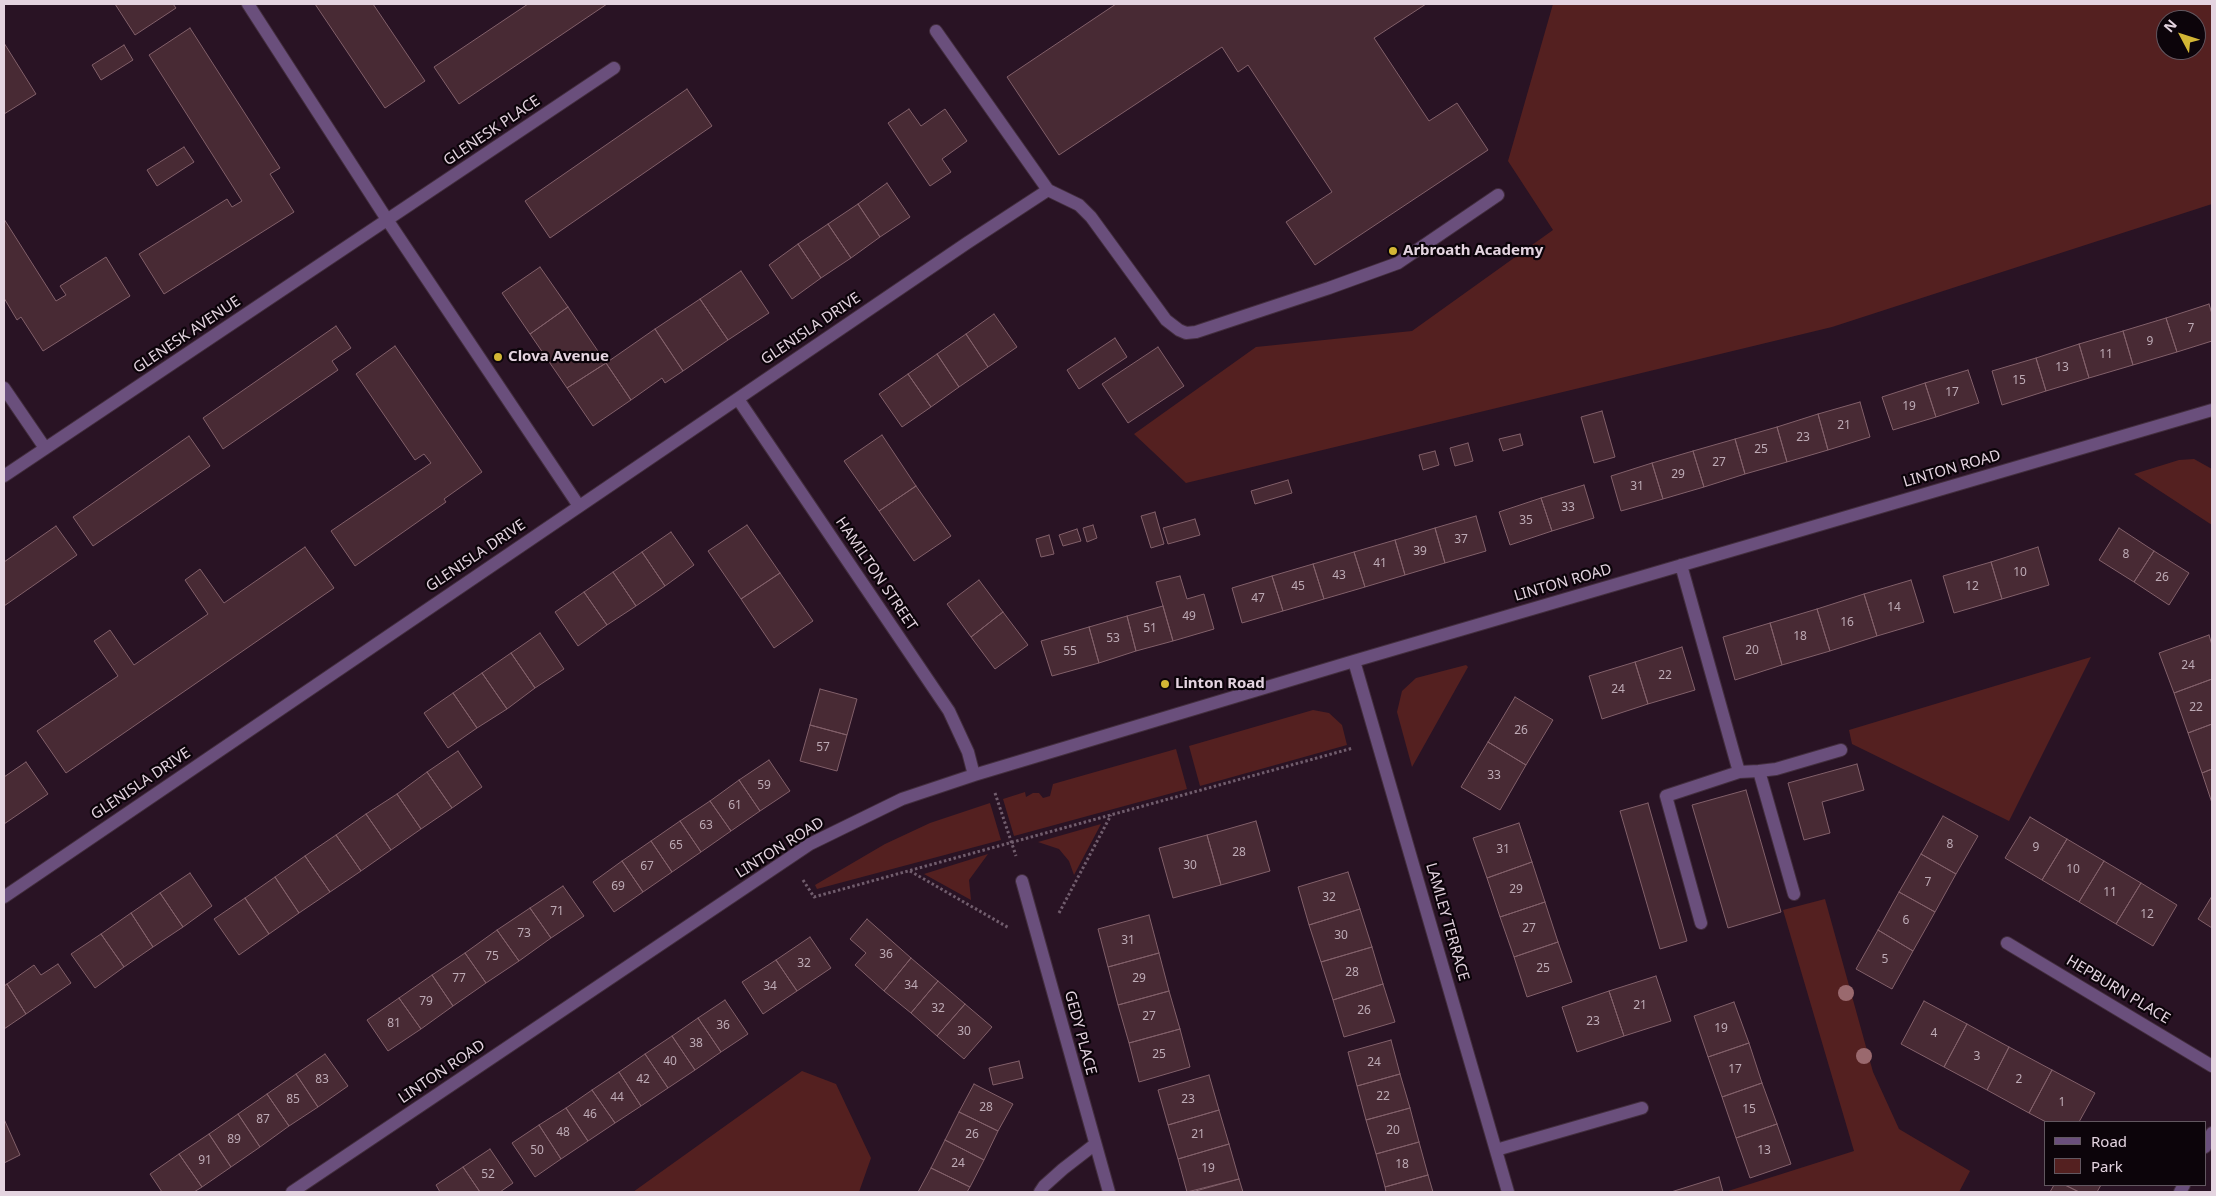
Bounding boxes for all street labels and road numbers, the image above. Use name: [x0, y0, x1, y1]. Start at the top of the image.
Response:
street label: GLENESK PLACE: [440, 92, 544, 170]
street label: GLENISLA DRIVE: [758, 289, 864, 369]
street label: GLENESK AVENUE: [130, 293, 244, 377]
street label: LINTON ROAD: [1901, 446, 2003, 492]
street label: HAMILTON STREET: [831, 514, 921, 634]
street label: GLENISLA DRIVE: [423, 516, 529, 596]
street label: LINTON ROAD: [1512, 560, 1614, 606]
street label: GLENISLA DRIVE: [88, 744, 194, 824]
street label: LINTON ROAD: [733, 814, 827, 882]
street label: LAMLEY TERRACE: [1422, 861, 1472, 983]
street label: HEPBURN PLACE: [2063, 952, 2173, 1028]
street label: GEDY PLACE: [1060, 989, 1100, 1077]
street label: LINTON ROAD: [395, 1036, 489, 1108]

